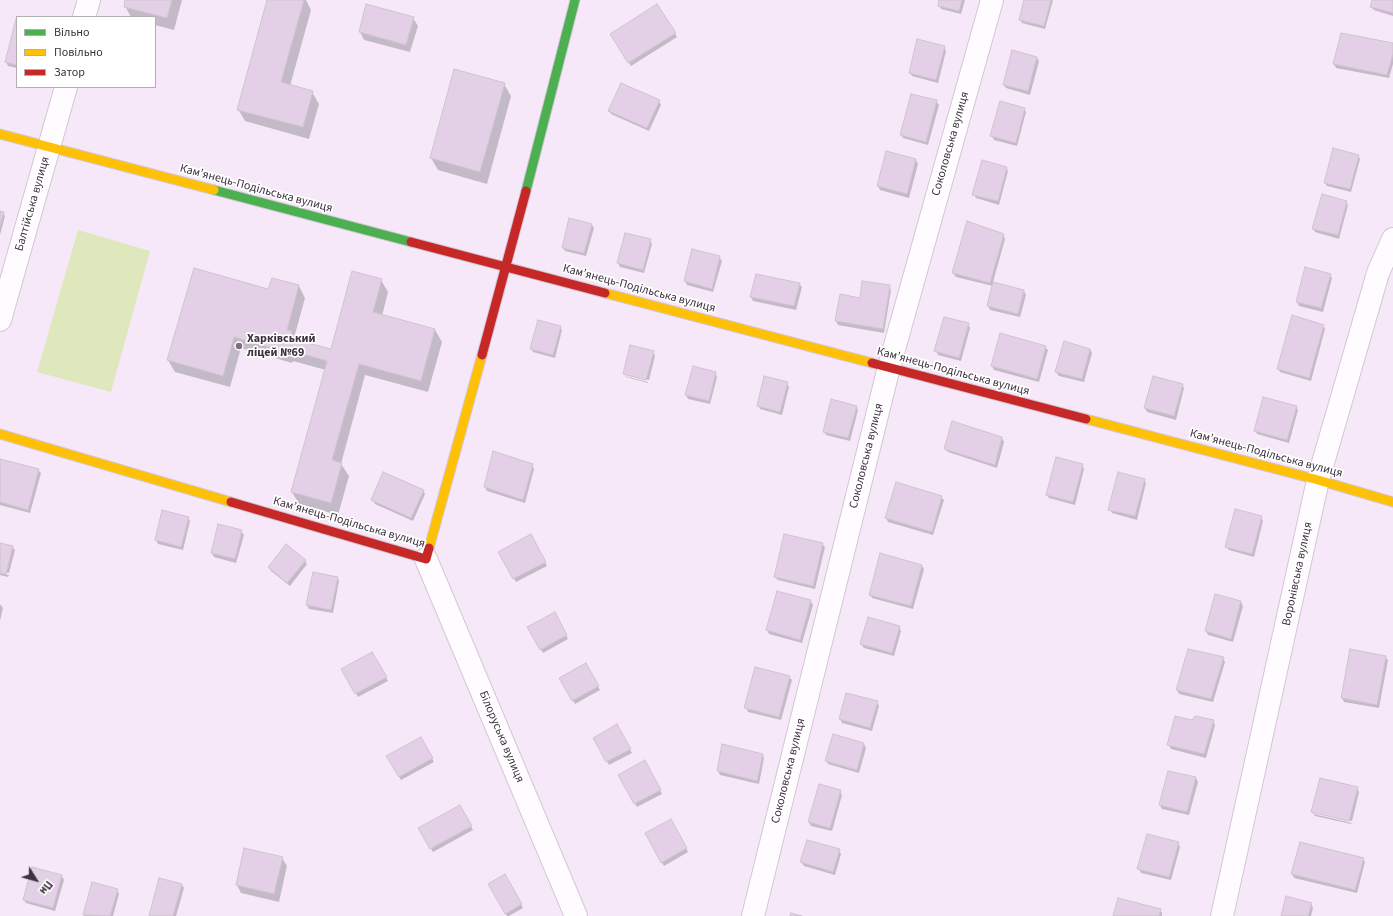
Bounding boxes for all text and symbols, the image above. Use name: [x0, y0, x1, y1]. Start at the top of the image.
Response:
legend: [16, 16, 156, 88]
text: Вільно: [54, 24, 90, 41]
text: Повільно: [54, 44, 103, 61]
text: Затор: [54, 64, 85, 81]
street label: Соколовська вулиця: [929, 90, 973, 198]
street label: Балтійська вулиця: [13, 155, 53, 253]
street label: Кам’янець-Подільська вулиця: [178, 162, 334, 216]
street label: Кам’янець-Подільська вулиця: [561, 262, 717, 316]
place label: Харківський ліцей №69: [247, 332, 315, 360]
marker: Харківський ліцей №69: [234, 341, 244, 351]
street label: Кам’янець-Подільська вулиця: [875, 345, 1031, 399]
street label: Соколовська вулиця: [847, 402, 887, 510]
street label: Кам’янець-Подільська вулиця: [1188, 427, 1344, 481]
street label: Кам’янець-Подільська вулиця: [271, 494, 427, 552]
street label: Воронівська вулиця: [1280, 521, 1316, 627]
street label: Білоруська вулиця: [475, 689, 527, 785]
street label: Соколовська вулиця: [769, 717, 809, 825]
north arrow: [16, 860, 56, 900]
text: Пн: [36, 878, 56, 898]

